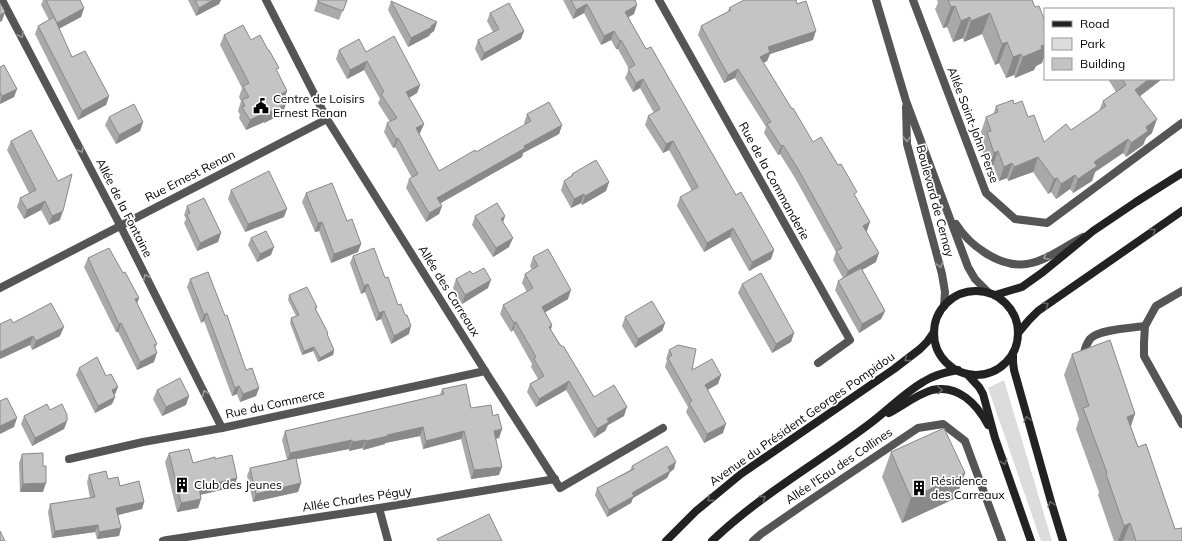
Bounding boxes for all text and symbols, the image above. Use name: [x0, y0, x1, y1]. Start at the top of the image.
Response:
legend: [1044, 8, 1174, 80]
text: Road: [1080, 16, 1109, 31]
one-way arrow: [16, 30, 23, 38]
text: Park: [1080, 36, 1106, 51]
text: Building: [1080, 56, 1125, 71]
street label: Allée Saint-John Perse: [944, 65, 1003, 185]
place label: Centre de Loisirs Ernest Renan: [273, 91, 365, 120]
public building icon: Centre de Loisirs Ernest Renan: [252, 97, 270, 115]
street label: Rue de la Commanderie: [736, 119, 813, 242]
one-way arrow: [903, 136, 912, 143]
street label: Boulevard de Cernay: [913, 143, 958, 259]
one-way arrow: [76, 146, 83, 153]
street label: Rue Ernest Renan: [142, 146, 237, 205]
street label: Allée de la Fontaine: [93, 156, 156, 260]
one-way arrow: [1149, 228, 1156, 236]
street label: Allée des Carreaux: [415, 242, 484, 339]
one-way arrow: [1043, 252, 1051, 260]
one-way arrow: [935, 261, 944, 268]
one-way arrow: [143, 274, 151, 281]
one-way arrow: [1042, 303, 1049, 310]
street label: Avenue du Président Georges Pompidou: [706, 349, 897, 489]
one-way arrow: [904, 355, 911, 362]
street label: Rue du Commerce: [224, 386, 326, 421]
one-way arrow: [937, 386, 943, 394]
one-way arrow: [202, 390, 210, 398]
one-way arrow: [1023, 416, 1032, 423]
street label: Allée l'Eau des Collines: [782, 424, 895, 507]
one-way arrow: [999, 459, 1008, 466]
place label: Résidence des Carreaux: [931, 473, 1005, 502]
building icon: Club des Jeunes: [173, 476, 191, 494]
place label: Club des Jeunes: [194, 477, 282, 492]
building icon: Résidence des Carreaux: [910, 479, 928, 497]
street label: Allée Charles Péguy: [301, 482, 413, 515]
one-way arrow: [707, 495, 715, 502]
one-way arrow: [759, 496, 766, 503]
one-way arrow: [1047, 501, 1056, 508]

